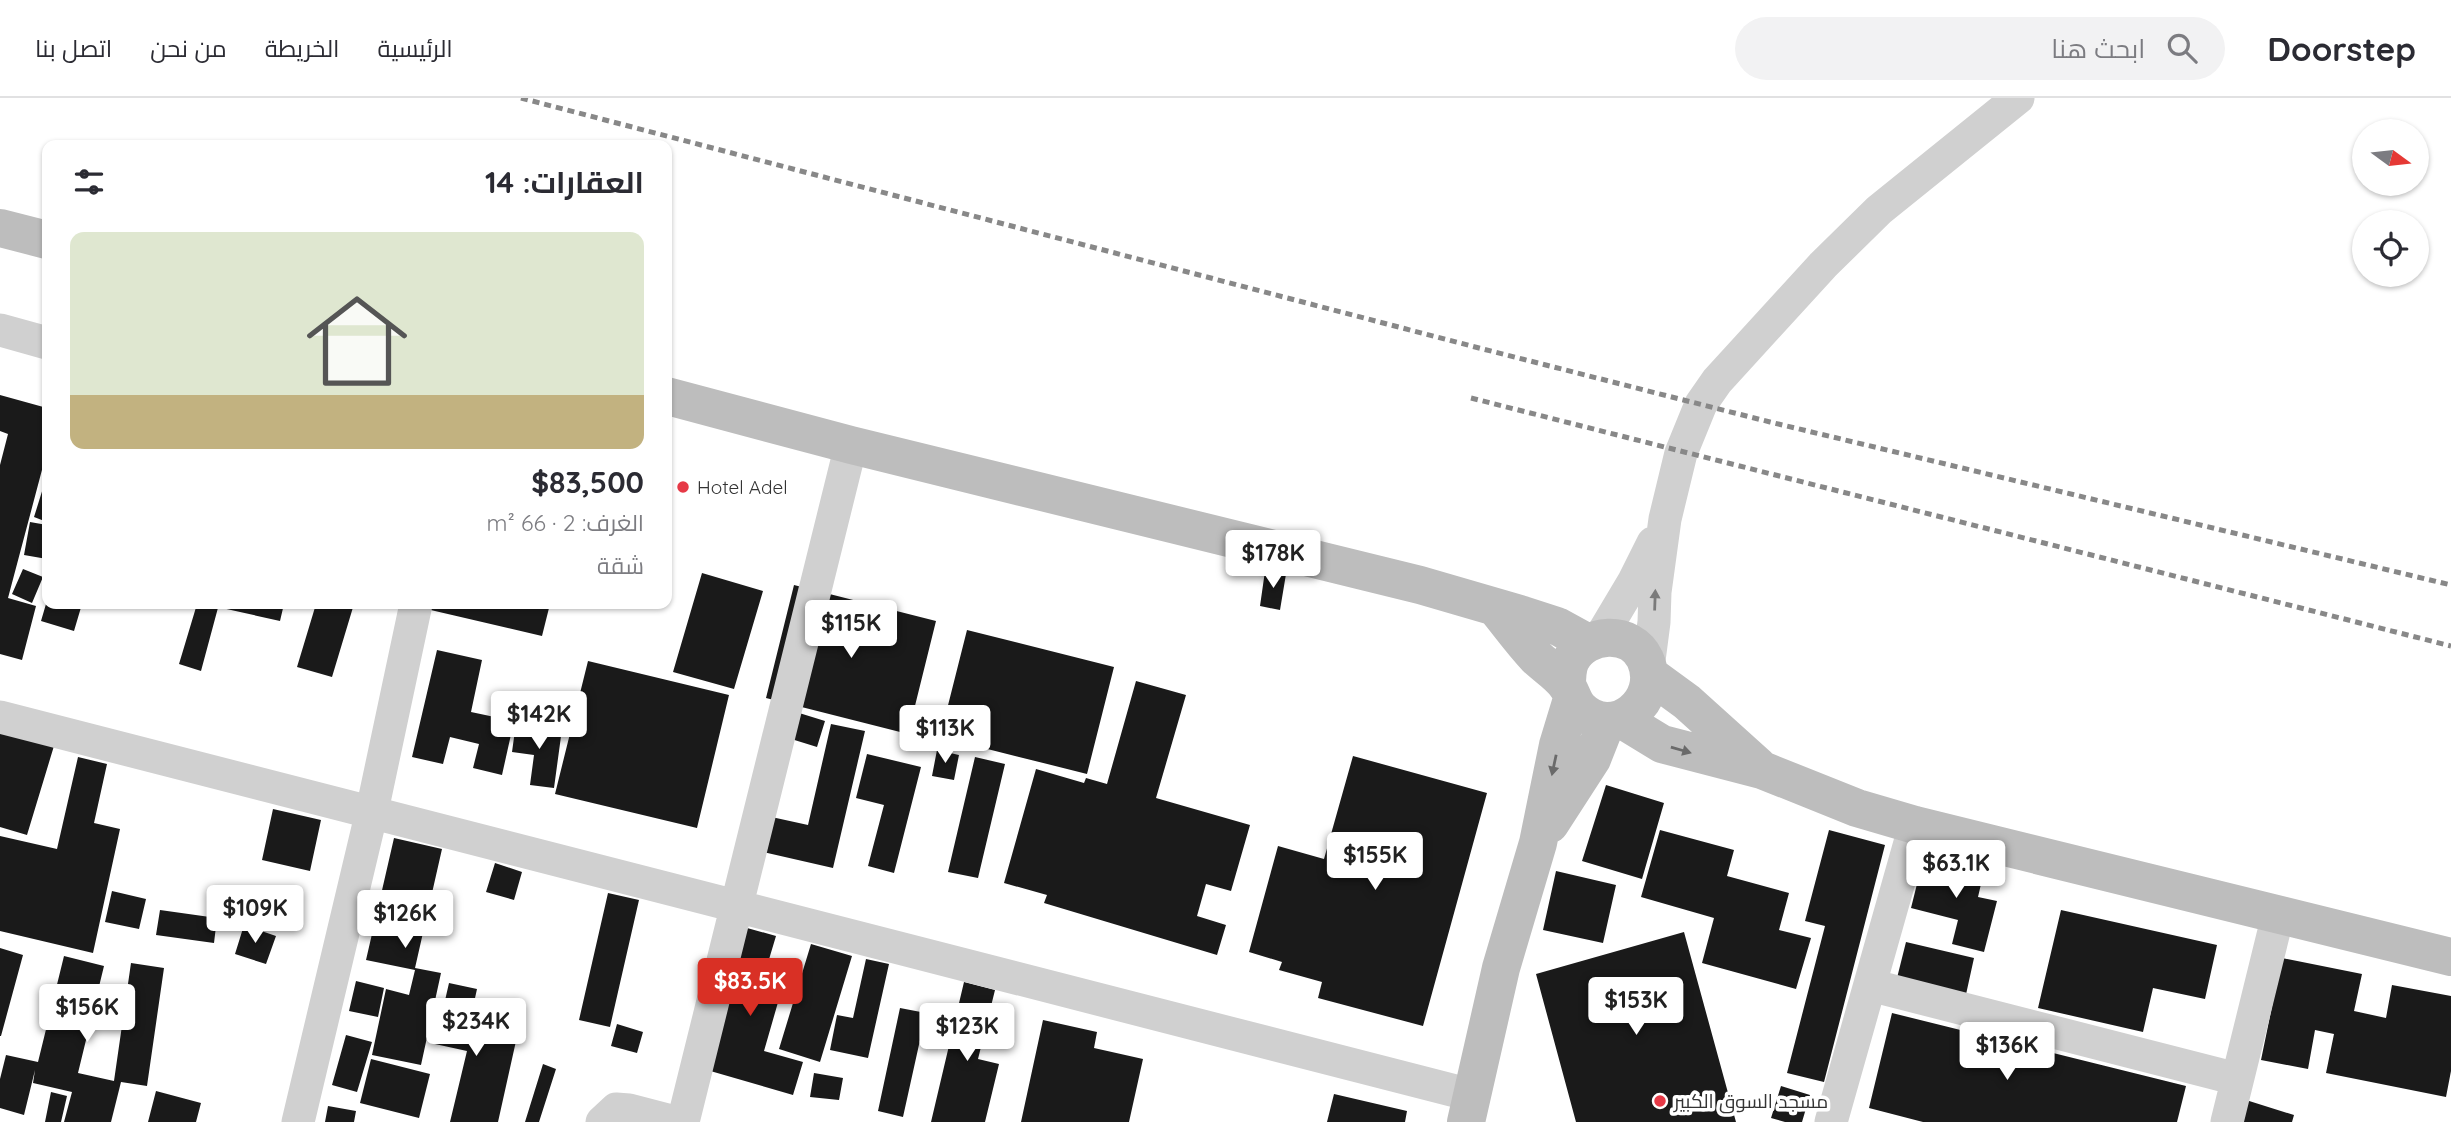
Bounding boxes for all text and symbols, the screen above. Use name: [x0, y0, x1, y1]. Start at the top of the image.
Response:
search box: [1735, 17, 2225, 80]
text: Doorstep: [2267, 28, 2416, 69]
icon: search: [2163, 29, 2201, 67]
text: ابحث هنا: [2051, 32, 2145, 65]
text: اتصل بنا: [35, 33, 112, 63]
text: من نحن: [150, 33, 227, 63]
text: الخريطة: [265, 33, 340, 63]
text: الرئيسية: [378, 33, 453, 63]
north arrow: [2352, 119, 2429, 196]
map controls: [2352, 119, 2429, 287]
icon: filters: [70, 163, 108, 201]
text: العقارات: 14: [485, 163, 644, 201]
button: locate: [2352, 210, 2429, 287]
icon: home: [294, 278, 420, 404]
text: $83,500: [531, 463, 644, 501]
place label: Hotel Adel: [697, 475, 788, 499]
marker: Hotel Adel: [675, 479, 691, 495]
text: الغرف: 2 · 66 m²: [487, 508, 644, 537]
pin: $178K: [1224, 531, 1322, 590]
text: $178K: [1242, 538, 1304, 567]
text: شقة: [597, 551, 644, 580]
one-way arrow: [1649, 589, 1660, 611]
pin: $115K: [802, 601, 900, 660]
text: $115K: [821, 608, 881, 637]
pin: $142K: [490, 692, 588, 751]
text: $142K: [507, 699, 571, 728]
pin: $113K: [896, 706, 994, 765]
text: $113K: [915, 713, 975, 742]
one-way arrow: [1671, 745, 1692, 755]
one-way arrow: [1548, 754, 1559, 776]
pin: $155K: [1326, 832, 1424, 892]
text: $155K: [1343, 840, 1407, 869]
pin: $63.1K: [1899, 840, 2013, 900]
text: $63.1K: [1922, 848, 1990, 877]
pin: $109K: [206, 886, 304, 945]
pin: $126K: [356, 890, 454, 950]
text: $109K: [223, 893, 287, 922]
text: $126K: [373, 898, 437, 927]
pin: $83.5K: [693, 958, 807, 1018]
text: $83.5K: [714, 966, 786, 995]
pin: $153K: [1587, 978, 1685, 1037]
pin: $156K: [38, 984, 136, 1044]
text: $153K: [1604, 985, 1668, 1014]
text: $156K: [55, 992, 119, 1021]
pin: $234K: [427, 998, 525, 1058]
pin: $123K: [918, 1004, 1016, 1063]
text: $234K: [442, 1006, 510, 1035]
text: $123K: [935, 1011, 999, 1040]
pin: $136K: [1958, 1023, 2056, 1082]
text: $136K: [1976, 1030, 2038, 1059]
place label: مسجد السوق الكبير: [1673, 1089, 1828, 1114]
marker: مسجد السوق الكبير: [1652, 1093, 1668, 1109]

